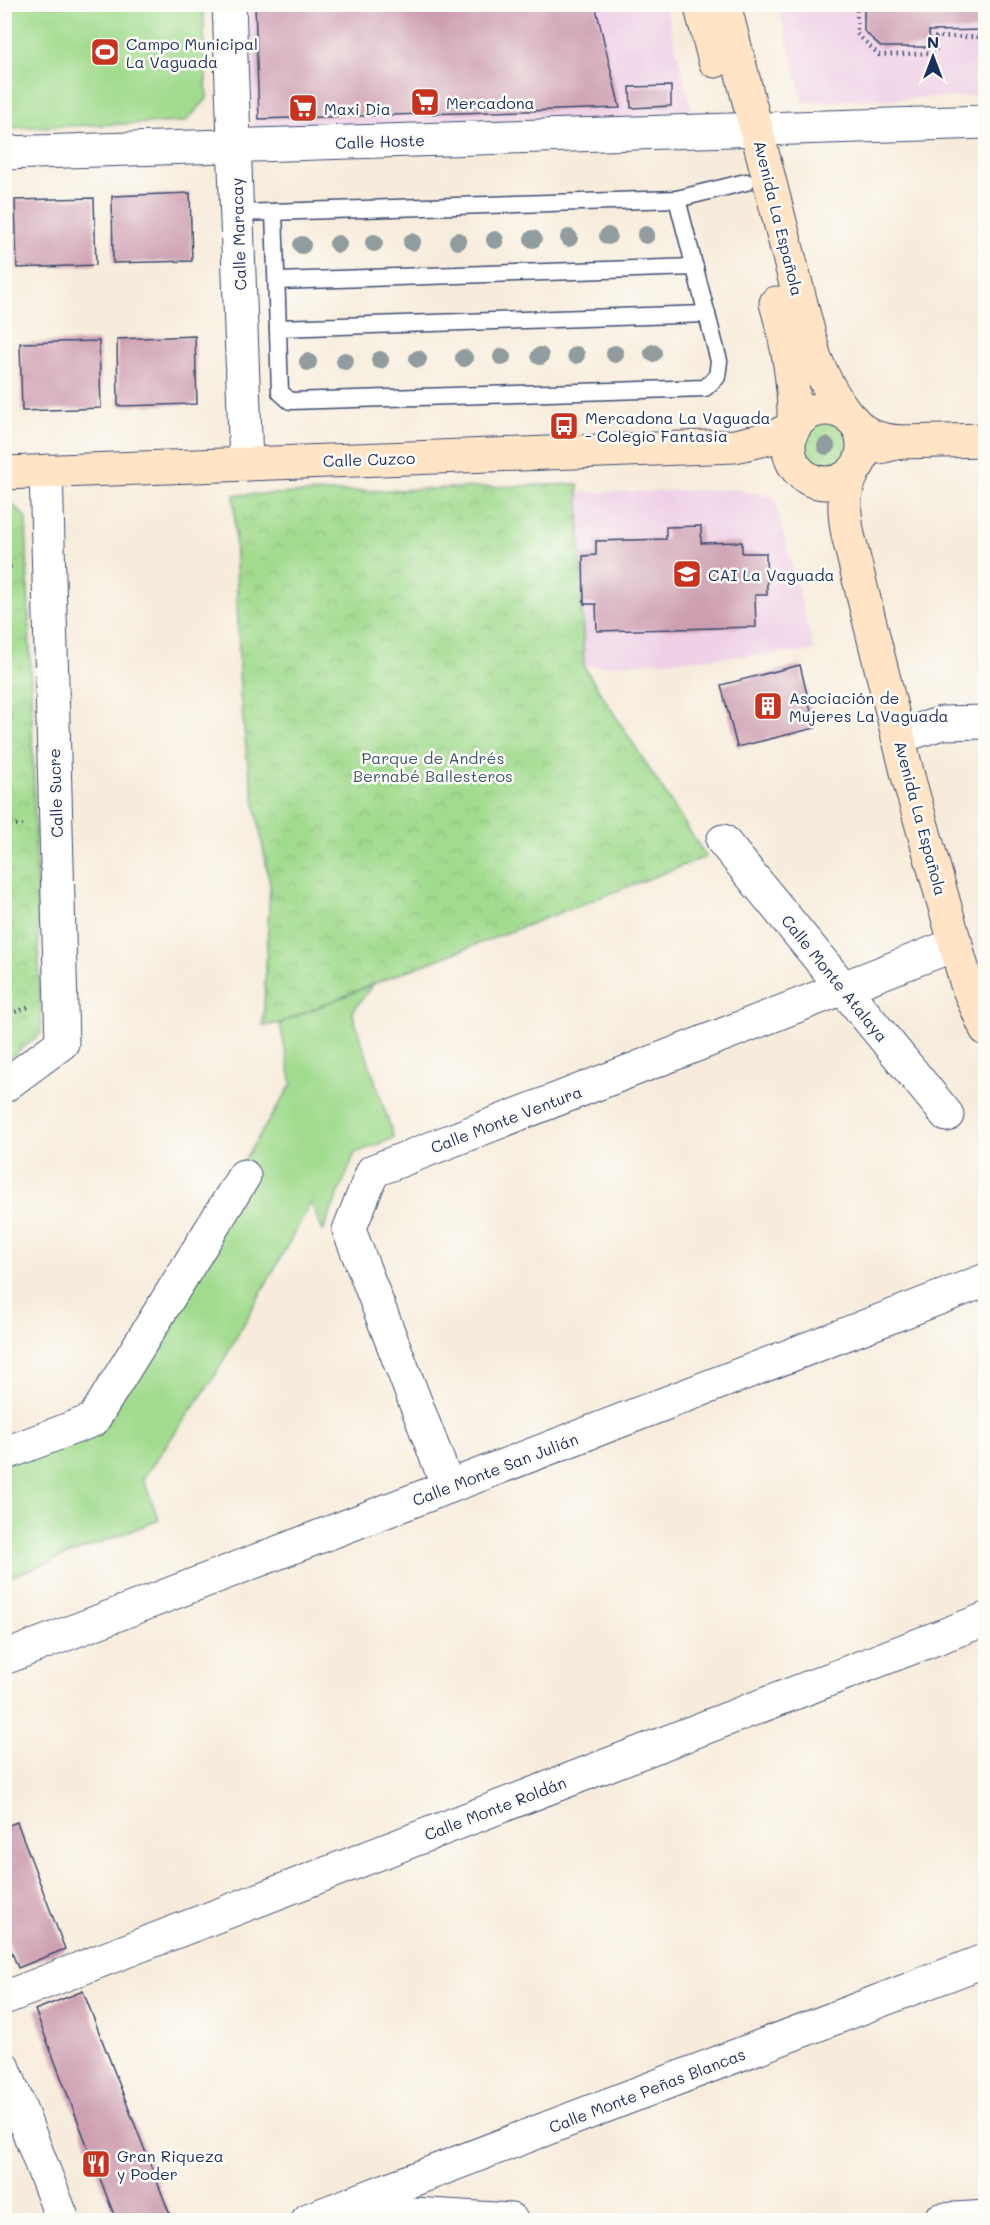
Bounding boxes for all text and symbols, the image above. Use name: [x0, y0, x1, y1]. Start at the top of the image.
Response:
north arrow: [903, 27, 963, 87]
text: N: [927, 31, 939, 52]
place label: Campo Municipal La Vaguada: [126, 33, 258, 72]
sports icon: Campo Municipal La Vaguada: [89, 36, 121, 68]
supermarket icon: Mercadona: [409, 86, 441, 118]
supermarket icon: Maxi Dia: [287, 92, 319, 124]
place label: Mercadona: [446, 92, 535, 113]
place label: Maxi Dia: [324, 98, 391, 119]
street label: Calle Hoste: [335, 129, 425, 153]
street label: Avenida La Española: [750, 138, 808, 298]
street label: Calle Maracay: [226, 177, 250, 291]
place label: Mercadona La Vaguada - Colegio Fantasia: [585, 407, 771, 446]
bus stop icon: Mercadona La Vaguada - Colegio Fantasia: [548, 410, 580, 442]
street label: Calle Cuzco: [322, 447, 416, 471]
school or university icon: CAI La Vaguada: [671, 558, 703, 590]
place label: CAI La Vaguada: [708, 564, 835, 585]
place label: Asociación de Mujeres La Vaguada: [789, 687, 949, 726]
building icon: Asociación de Mujeres La Vaguada: [752, 690, 784, 722]
street label: Avenida La Española: [890, 738, 952, 898]
park label: Parque de Andrés Bernabé Ballesteros: [353, 747, 513, 786]
street label: Calle Sucre: [43, 748, 67, 838]
street label: Calle Monte Atalaya: [777, 910, 893, 1046]
street label: Calle Monte Ventura: [427, 1080, 585, 1158]
street label: Calle Monte San Julián: [409, 1428, 581, 1510]
street label: Calle Monte Roldán: [421, 1771, 569, 1845]
street label: Calle Monte Peñas Blancas: [546, 2043, 748, 2137]
place label: Gran Riqueza y Poder: [117, 2145, 224, 2184]
restaurant icon: Gran Riqueza y Poder: [80, 2148, 112, 2180]

